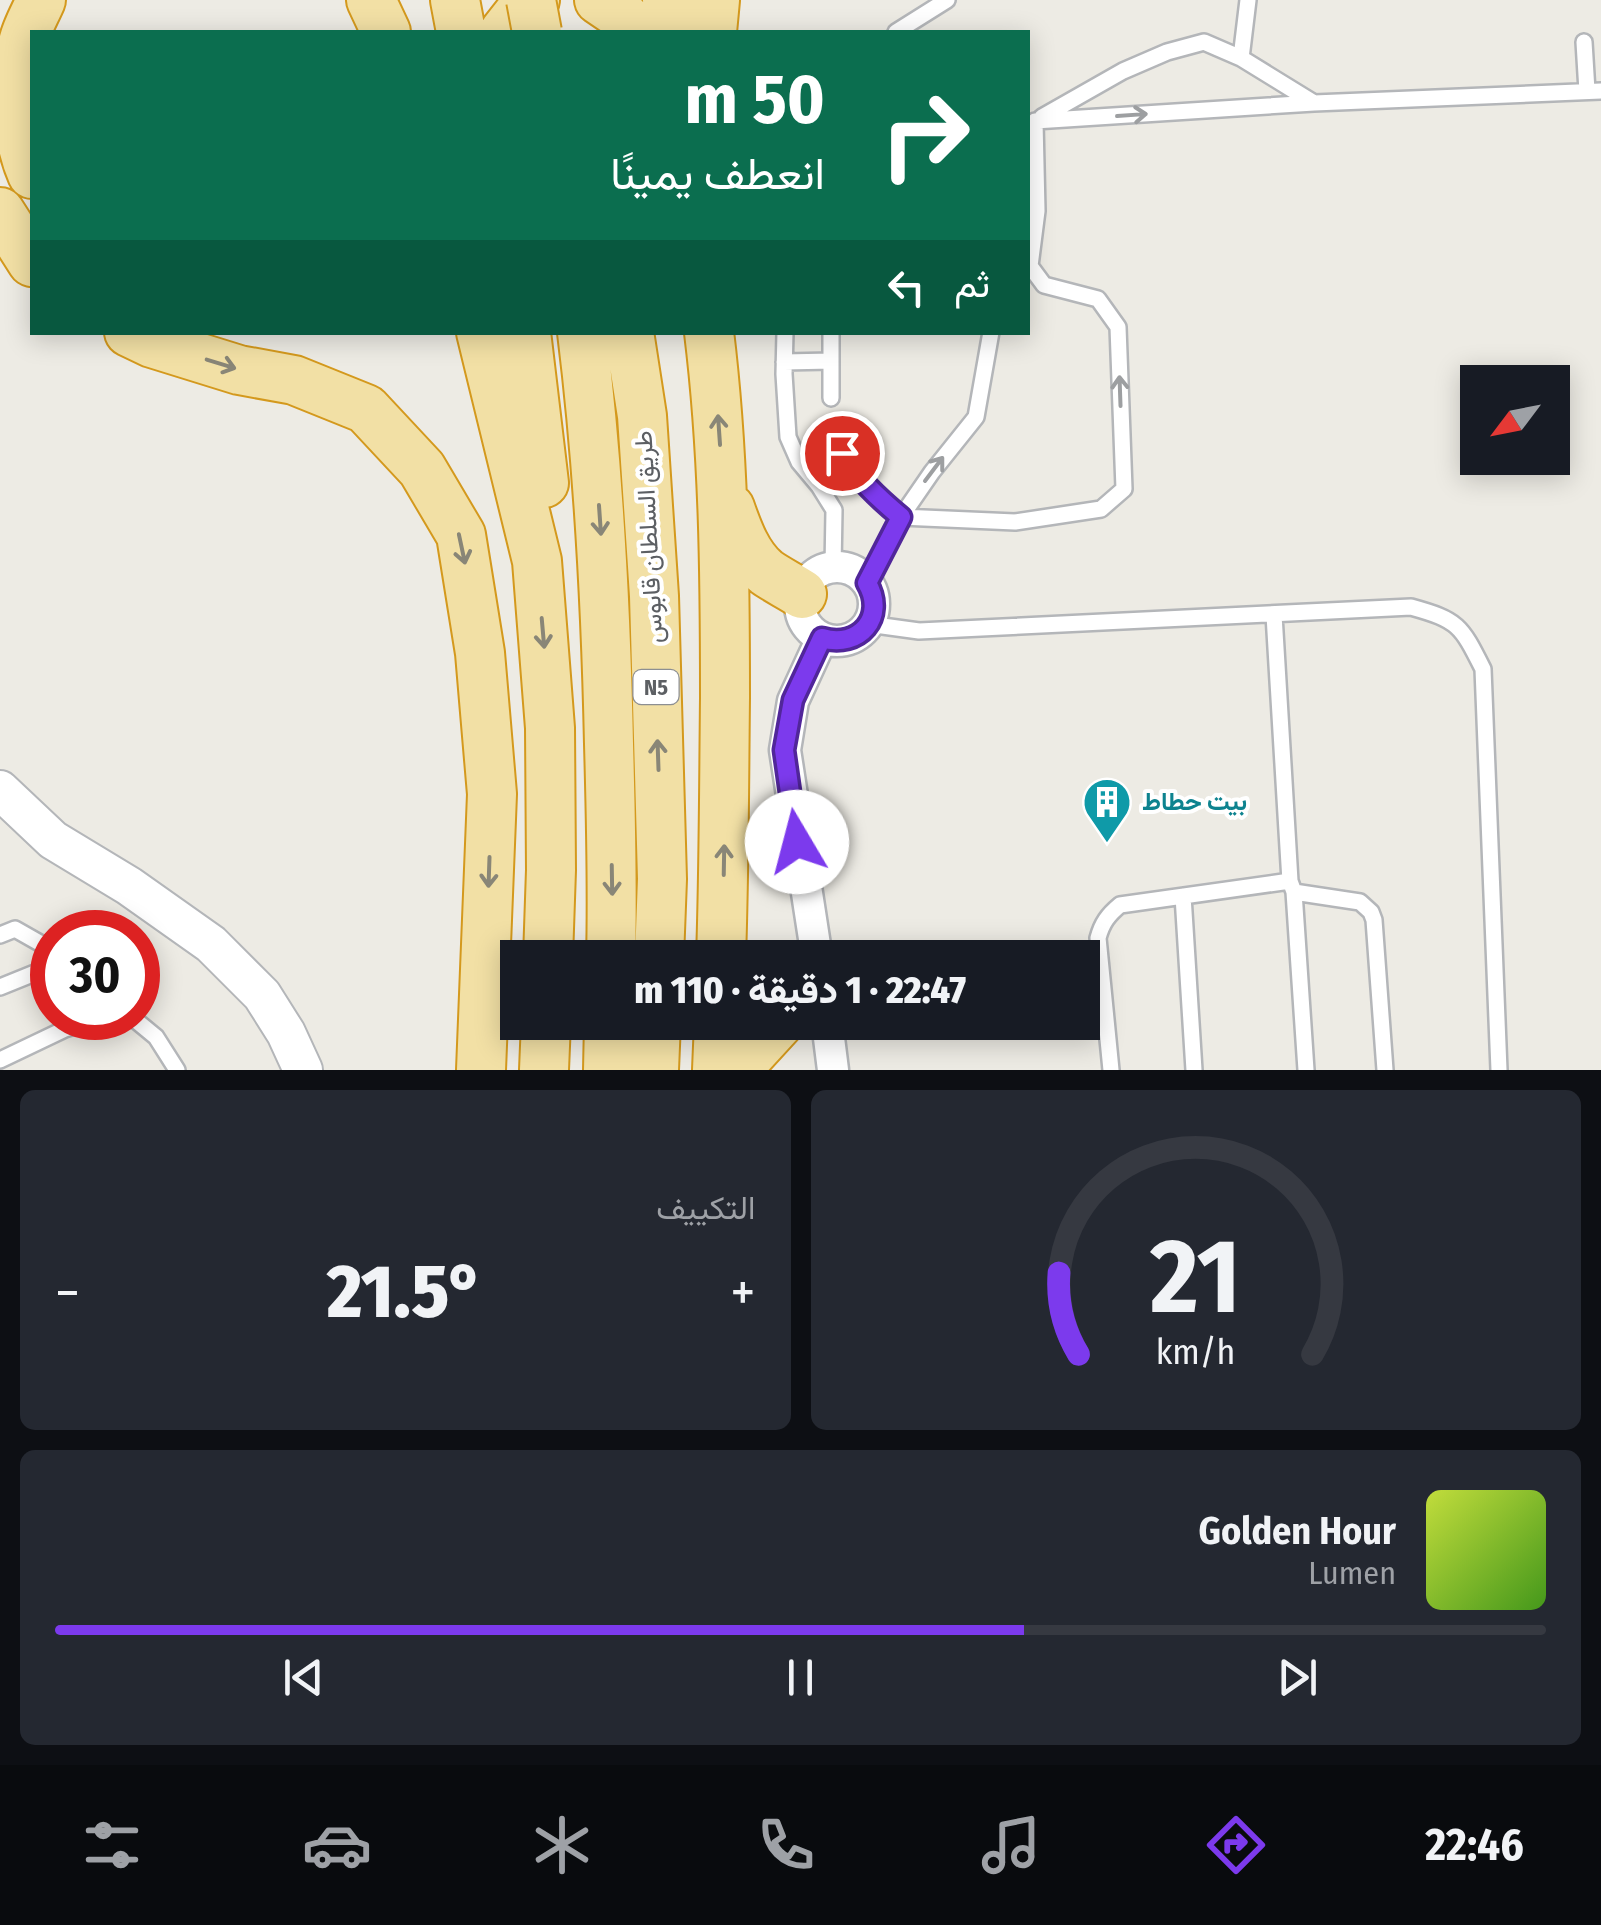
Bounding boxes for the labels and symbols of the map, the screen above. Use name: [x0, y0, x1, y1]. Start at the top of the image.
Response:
one-way arrow: [1116, 105, 1148, 124]
one-way arrow: [205, 356, 236, 374]
north arrow: [1460, 365, 1570, 475]
one-way arrow: [1110, 376, 1129, 408]
pin: [800, 411, 885, 496]
one-way arrow: [709, 415, 728, 447]
street label: طريق السلطان قابوس: [628, 430, 670, 644]
one-way arrow: [924, 456, 945, 483]
one-way arrow: [591, 503, 610, 536]
one-way arrow: [454, 532, 473, 564]
one-way arrow: [534, 616, 553, 649]
road number: N5: [634, 670, 678, 704]
one-way arrow: [649, 740, 668, 772]
building icon: بيت حطاط: [1081, 776, 1133, 844]
place label: بيت حطاط: [1142, 787, 1247, 817]
position arrow: [745, 790, 849, 894]
one-way arrow: [714, 845, 734, 878]
one-way arrow: [479, 855, 498, 887]
one-way arrow: [602, 862, 622, 895]
speed limit sign: 30: [30, 910, 160, 1040]

